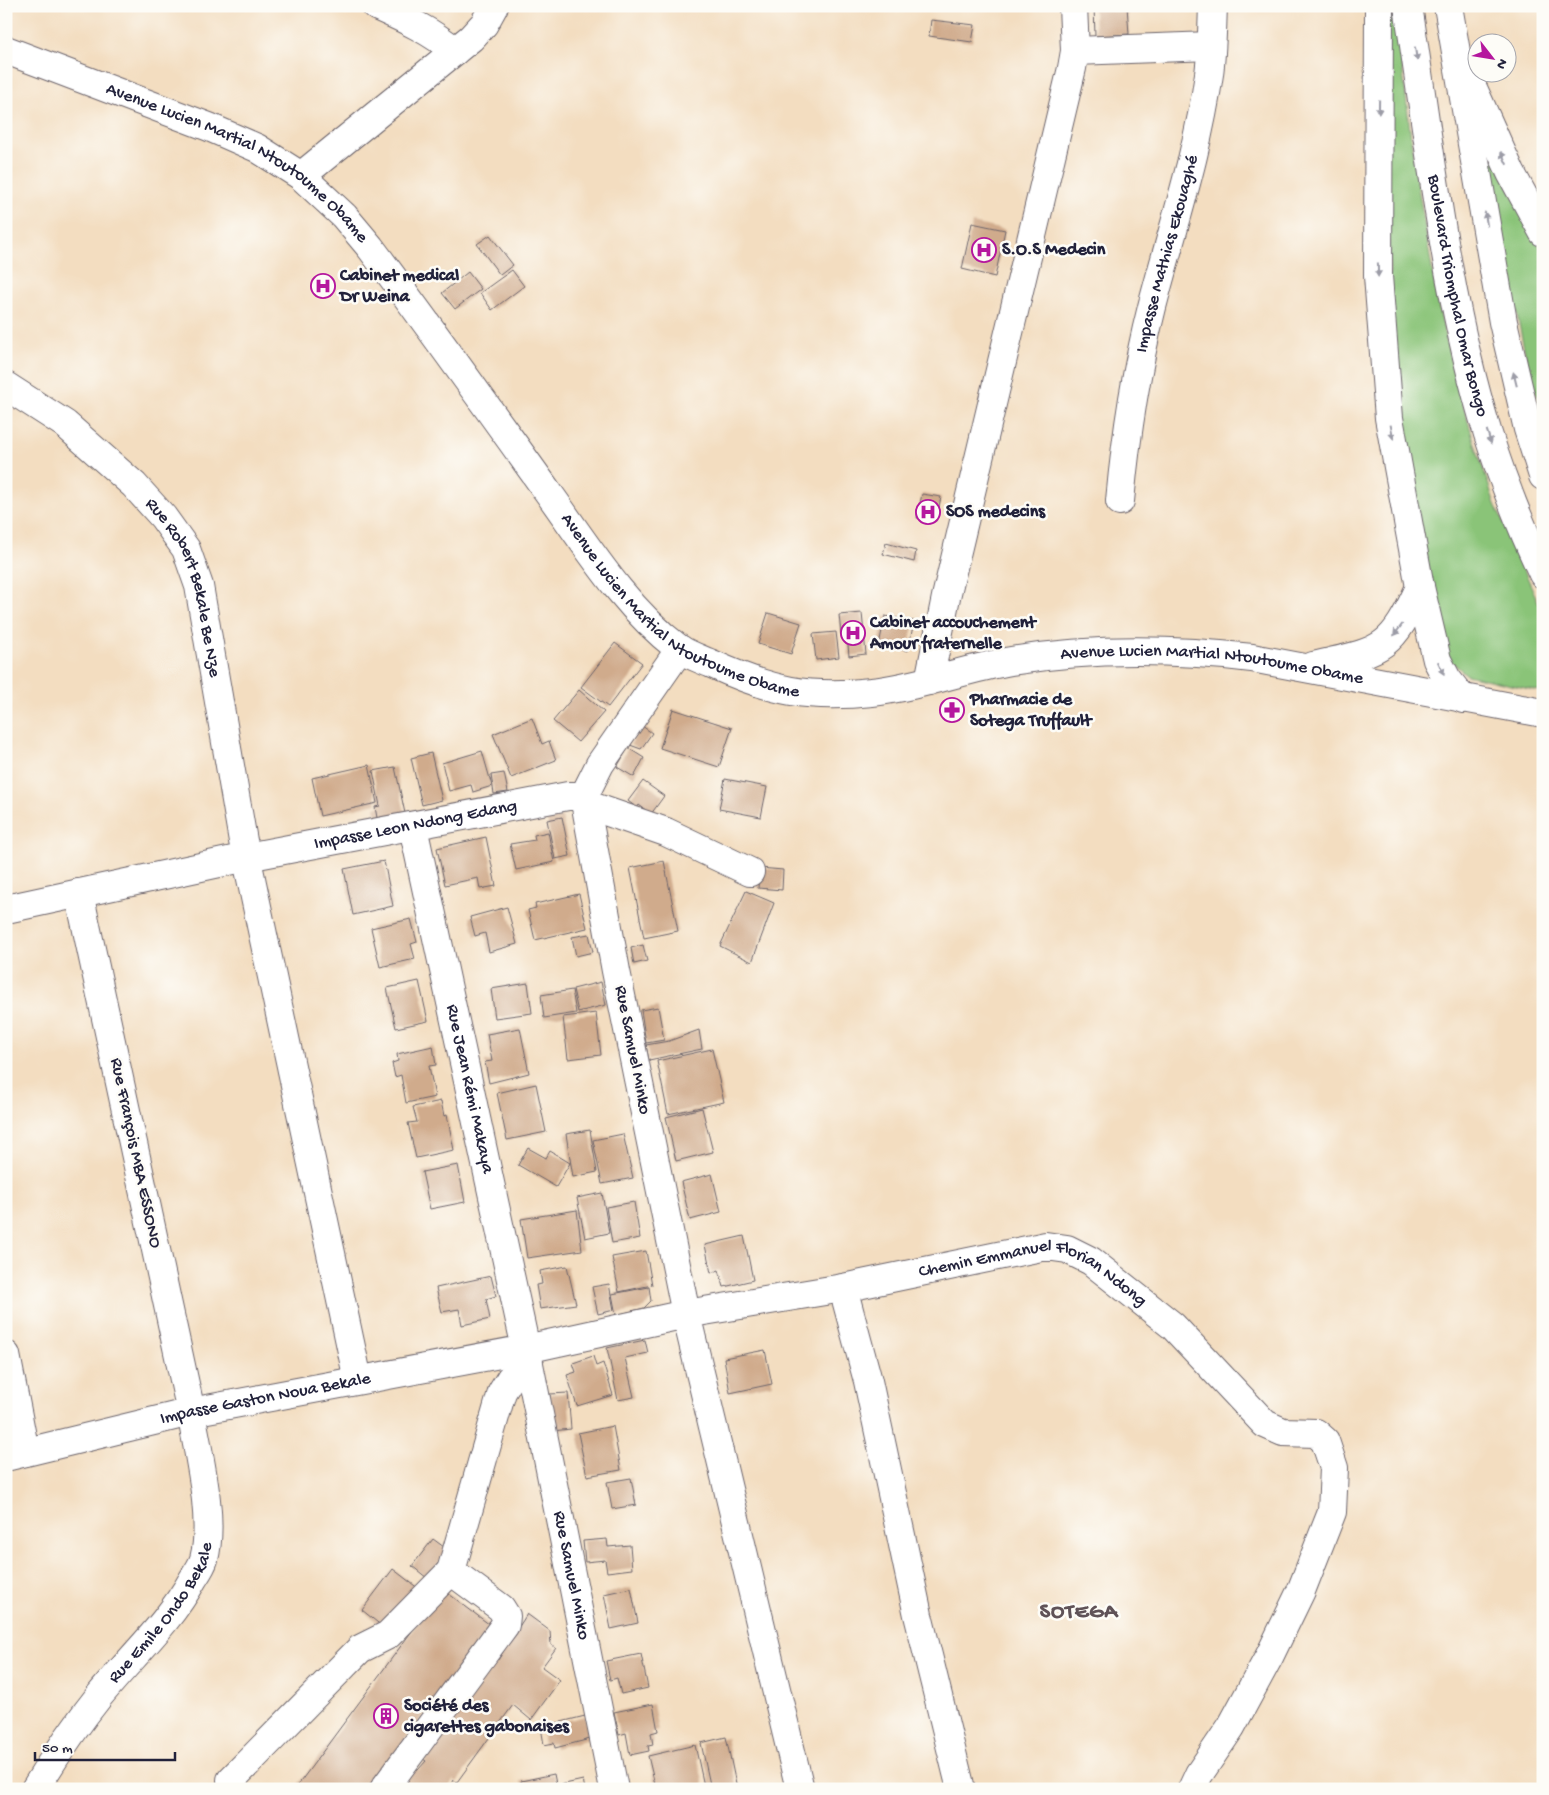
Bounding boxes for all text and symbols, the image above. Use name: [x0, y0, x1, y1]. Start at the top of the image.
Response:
north arrow: [1466, 32, 1516, 82]
one-way arrow: [1412, 47, 1420, 63]
text: N: [1491, 55, 1511, 72]
street label: Avenue Lucien Martial Ntoutoume Obame: [103, 78, 373, 248]
one-way arrow: [1375, 100, 1383, 116]
one-way arrow: [1500, 151, 1508, 165]
street label: Impasse Mathias Ekouaghé: [1131, 152, 1203, 354]
street label: Boulevard Triomphal Omar Bongo: [1423, 172, 1493, 419]
one-way arrow: [1481, 211, 1489, 227]
hospital icon: S.O.S Medecin: [971, 237, 997, 263]
place label: S.O.S Medecin: [1002, 240, 1106, 261]
one-way arrow: [1374, 262, 1382, 278]
place label: Cabinet medical Dr Weina: [338, 266, 459, 308]
hospital icon: Cabinet medical Dr Weina: [310, 273, 336, 299]
one-way arrow: [1511, 371, 1519, 386]
one-way arrow: [1388, 424, 1396, 440]
one-way arrow: [1485, 430, 1493, 445]
street label: Rue Robert Bekale Be Nze: [141, 494, 225, 679]
hospital icon: SOS medecins: [915, 499, 941, 525]
place label: SOS medecins: [946, 502, 1046, 523]
street label: Avenue Lucien Martial Ntoutoume Obame: [556, 509, 802, 703]
place label: Cabinet accouchement Amour fraternelle: [869, 613, 1037, 655]
hospital icon: Cabinet accouchement Amour fraternelle: [840, 620, 866, 646]
one-way arrow: [1392, 623, 1403, 636]
street label: Avenue Lucien Martial Ntoutoume Obame: [1060, 641, 1366, 689]
one-way arrow: [1437, 661, 1445, 675]
place label: Pharmacie de Sotega Truffault: [969, 690, 1093, 732]
pharmacy icon: Pharmacie de Sotega Truffault: [939, 697, 965, 723]
street label: Impasse Leon Ndong Edang: [312, 795, 519, 855]
street label: Rue Samuel Minko: [609, 984, 655, 1116]
street label: Rue Jean Rémi Makaya: [441, 1003, 498, 1176]
street label: Rue François MBA ESSONO: [105, 1056, 165, 1250]
street label: Chemin Emmanuel Florian Ndong: [917, 1235, 1151, 1311]
street label: Impasse Gaston Noua Bekale: [158, 1368, 373, 1430]
street label: Rue Samuel Minko: [548, 1509, 594, 1642]
street label: Rue Emile Ondo Bekale: [104, 1540, 218, 1688]
district label: SOTEGA: [1040, 1600, 1119, 1626]
place label: Société des cigarettes gabonaises: [404, 1696, 570, 1738]
building icon: Société des cigarettes gabonaises: [373, 1703, 399, 1729]
scale bar: [35, 1730, 175, 1762]
text: 50 m: [42, 1740, 73, 1758]

